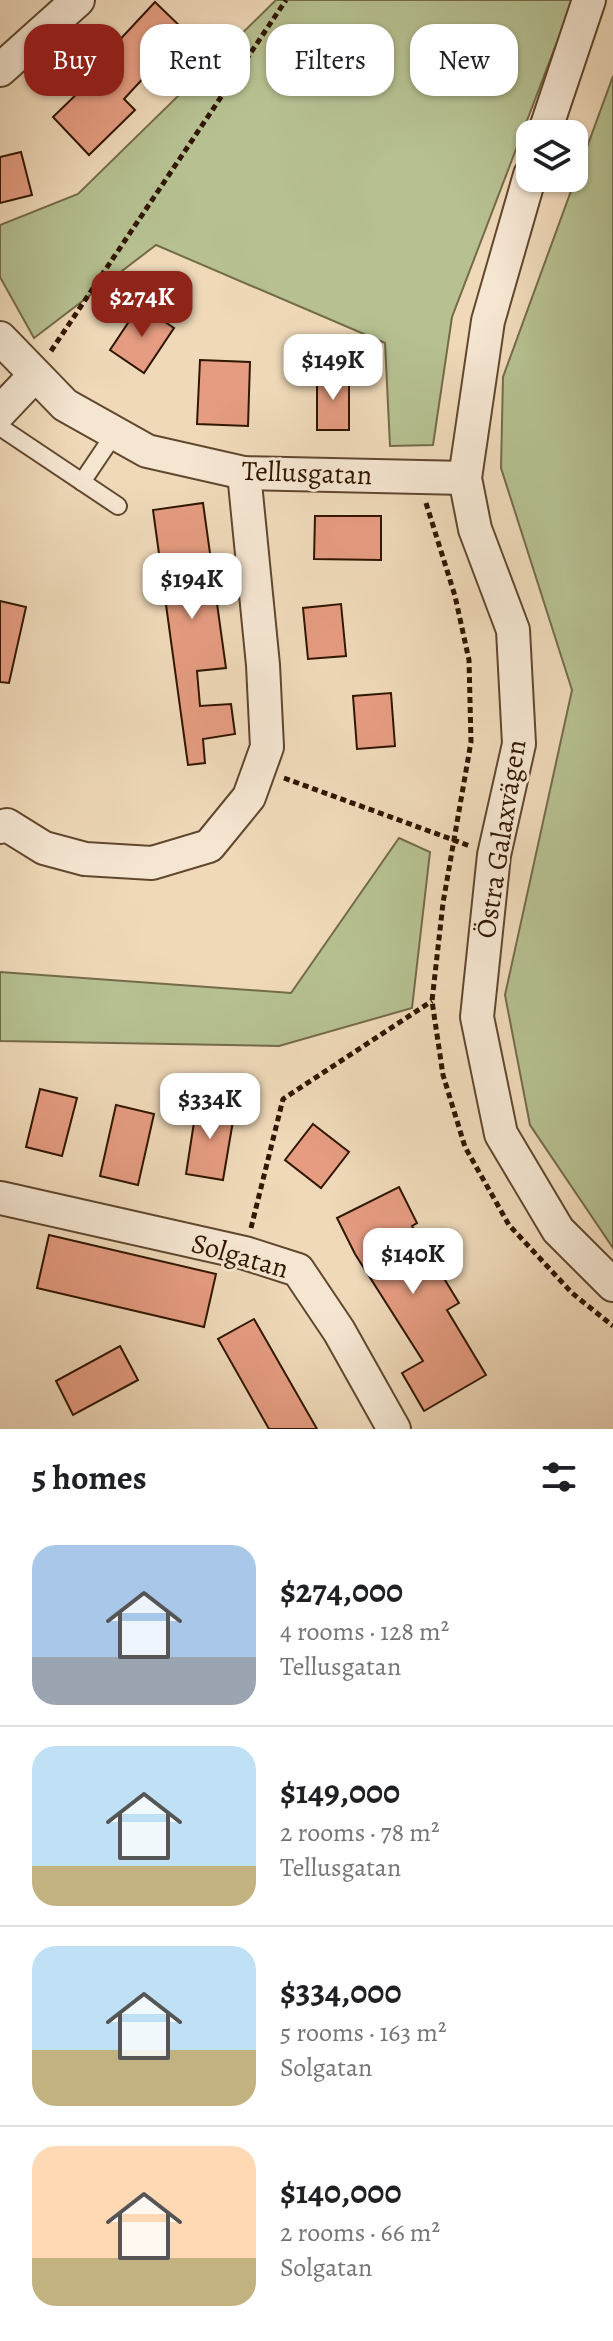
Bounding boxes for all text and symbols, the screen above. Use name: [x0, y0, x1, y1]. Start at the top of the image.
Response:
chip: Buy: [24, 24, 124, 96]
chip: Rent: [140, 24, 250, 96]
chip: Filters: [266, 24, 394, 96]
chip: New: [410, 24, 518, 96]
map controls: [516, 120, 588, 192]
button: layers: [516, 120, 588, 192]
pin: $274K: [86, 271, 198, 339]
text: $274K: [109, 279, 175, 314]
pin: $149K: [277, 334, 389, 402]
text: $149K: [302, 342, 364, 377]
street label: Tellusgatan: [241, 452, 373, 494]
pin: $194K: [136, 553, 248, 621]
text: $194K: [161, 561, 223, 596]
street label: Östra Galaxvägen: [467, 737, 535, 941]
pin: $334K: [154, 1073, 266, 1141]
text: $334K: [178, 1081, 242, 1116]
street label: Solgatan: [187, 1224, 293, 1288]
pin: $140K: [357, 1228, 469, 1296]
text: $140K: [381, 1236, 445, 1271]
text: 5 homes: [32, 1454, 147, 1501]
icon: filters: [537, 1455, 581, 1499]
text: $274,000: [280, 1567, 403, 1614]
icon: home: [96, 1577, 192, 1673]
text: 4 rooms · 128 m²: [280, 1614, 449, 1649]
text: Tellusgatan: [280, 1649, 401, 1684]
text: $149,000: [280, 1768, 400, 1815]
icon: home: [96, 1778, 192, 1874]
text: 2 rooms · 78 m²: [280, 1815, 439, 1850]
text: Tellusgatan: [280, 1850, 401, 1885]
text: $334,000: [280, 1968, 402, 2015]
icon: home: [96, 1978, 192, 2074]
text: 5 rooms · 163 m²: [280, 2015, 447, 2050]
text: Solgatan: [280, 2050, 372, 2085]
text: $140,000: [280, 2168, 402, 2215]
icon: home: [96, 2178, 192, 2274]
text: 2 rooms · 66 m²: [280, 2215, 440, 2250]
text: Solgatan: [280, 2250, 372, 2285]

